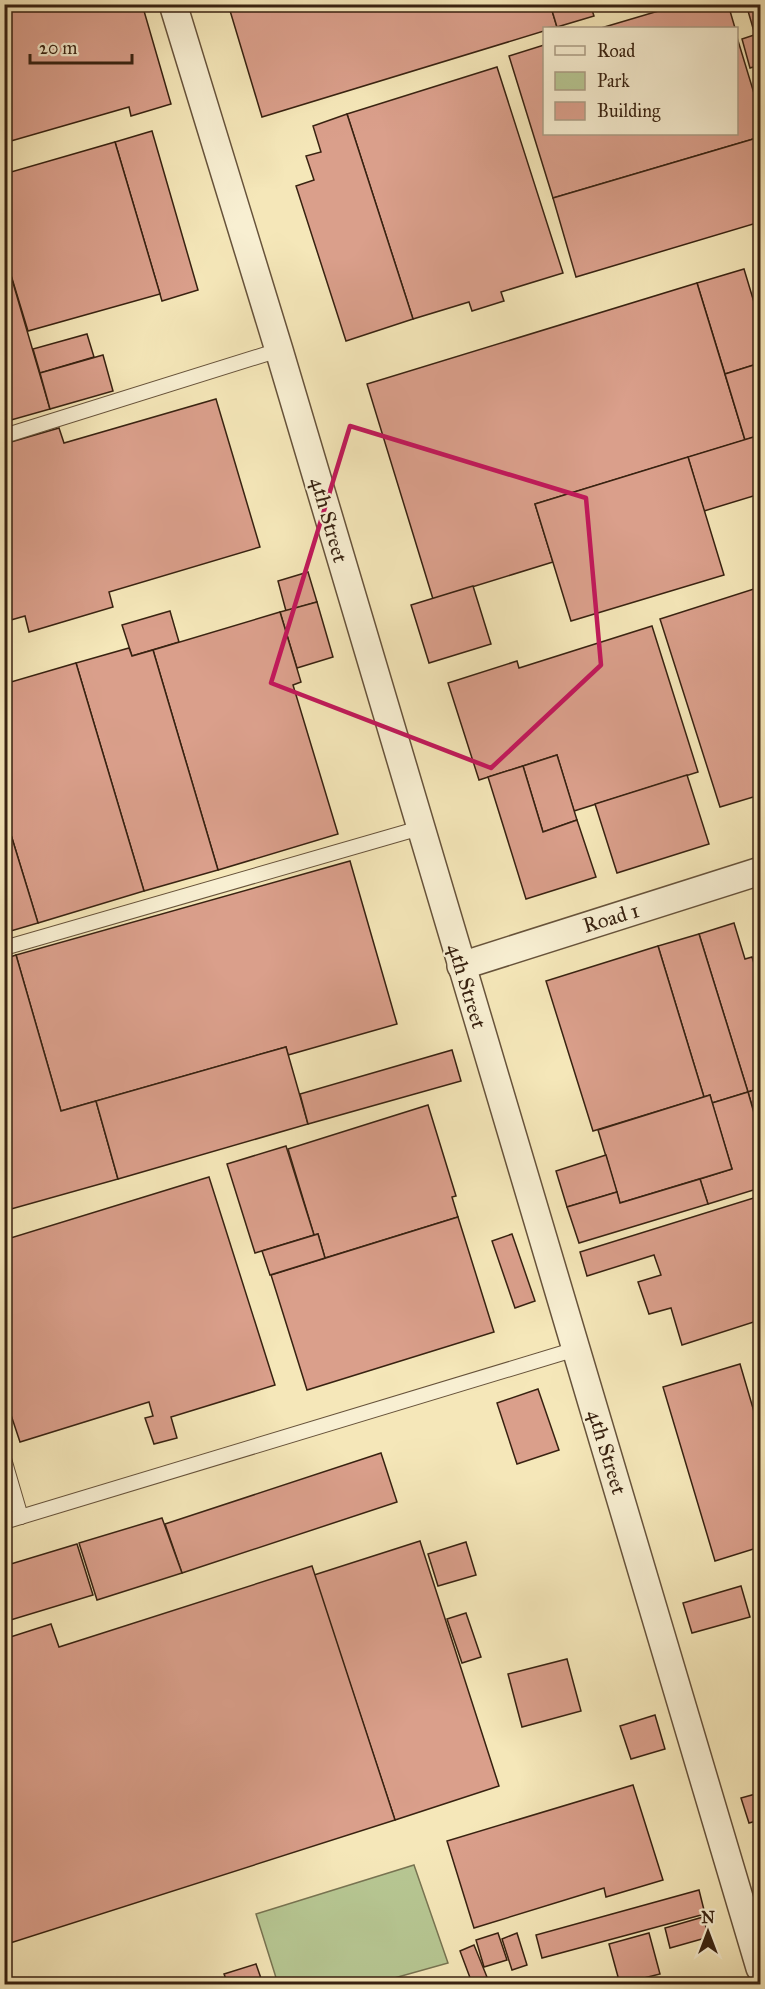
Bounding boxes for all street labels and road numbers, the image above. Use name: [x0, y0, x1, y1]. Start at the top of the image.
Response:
street label: 4th Street: [304, 474, 354, 566]
street label: Road 1: [580, 897, 642, 939]
street label: 4th Street: [442, 940, 492, 1032]
street label: 4th Street: [582, 1406, 632, 1498]

